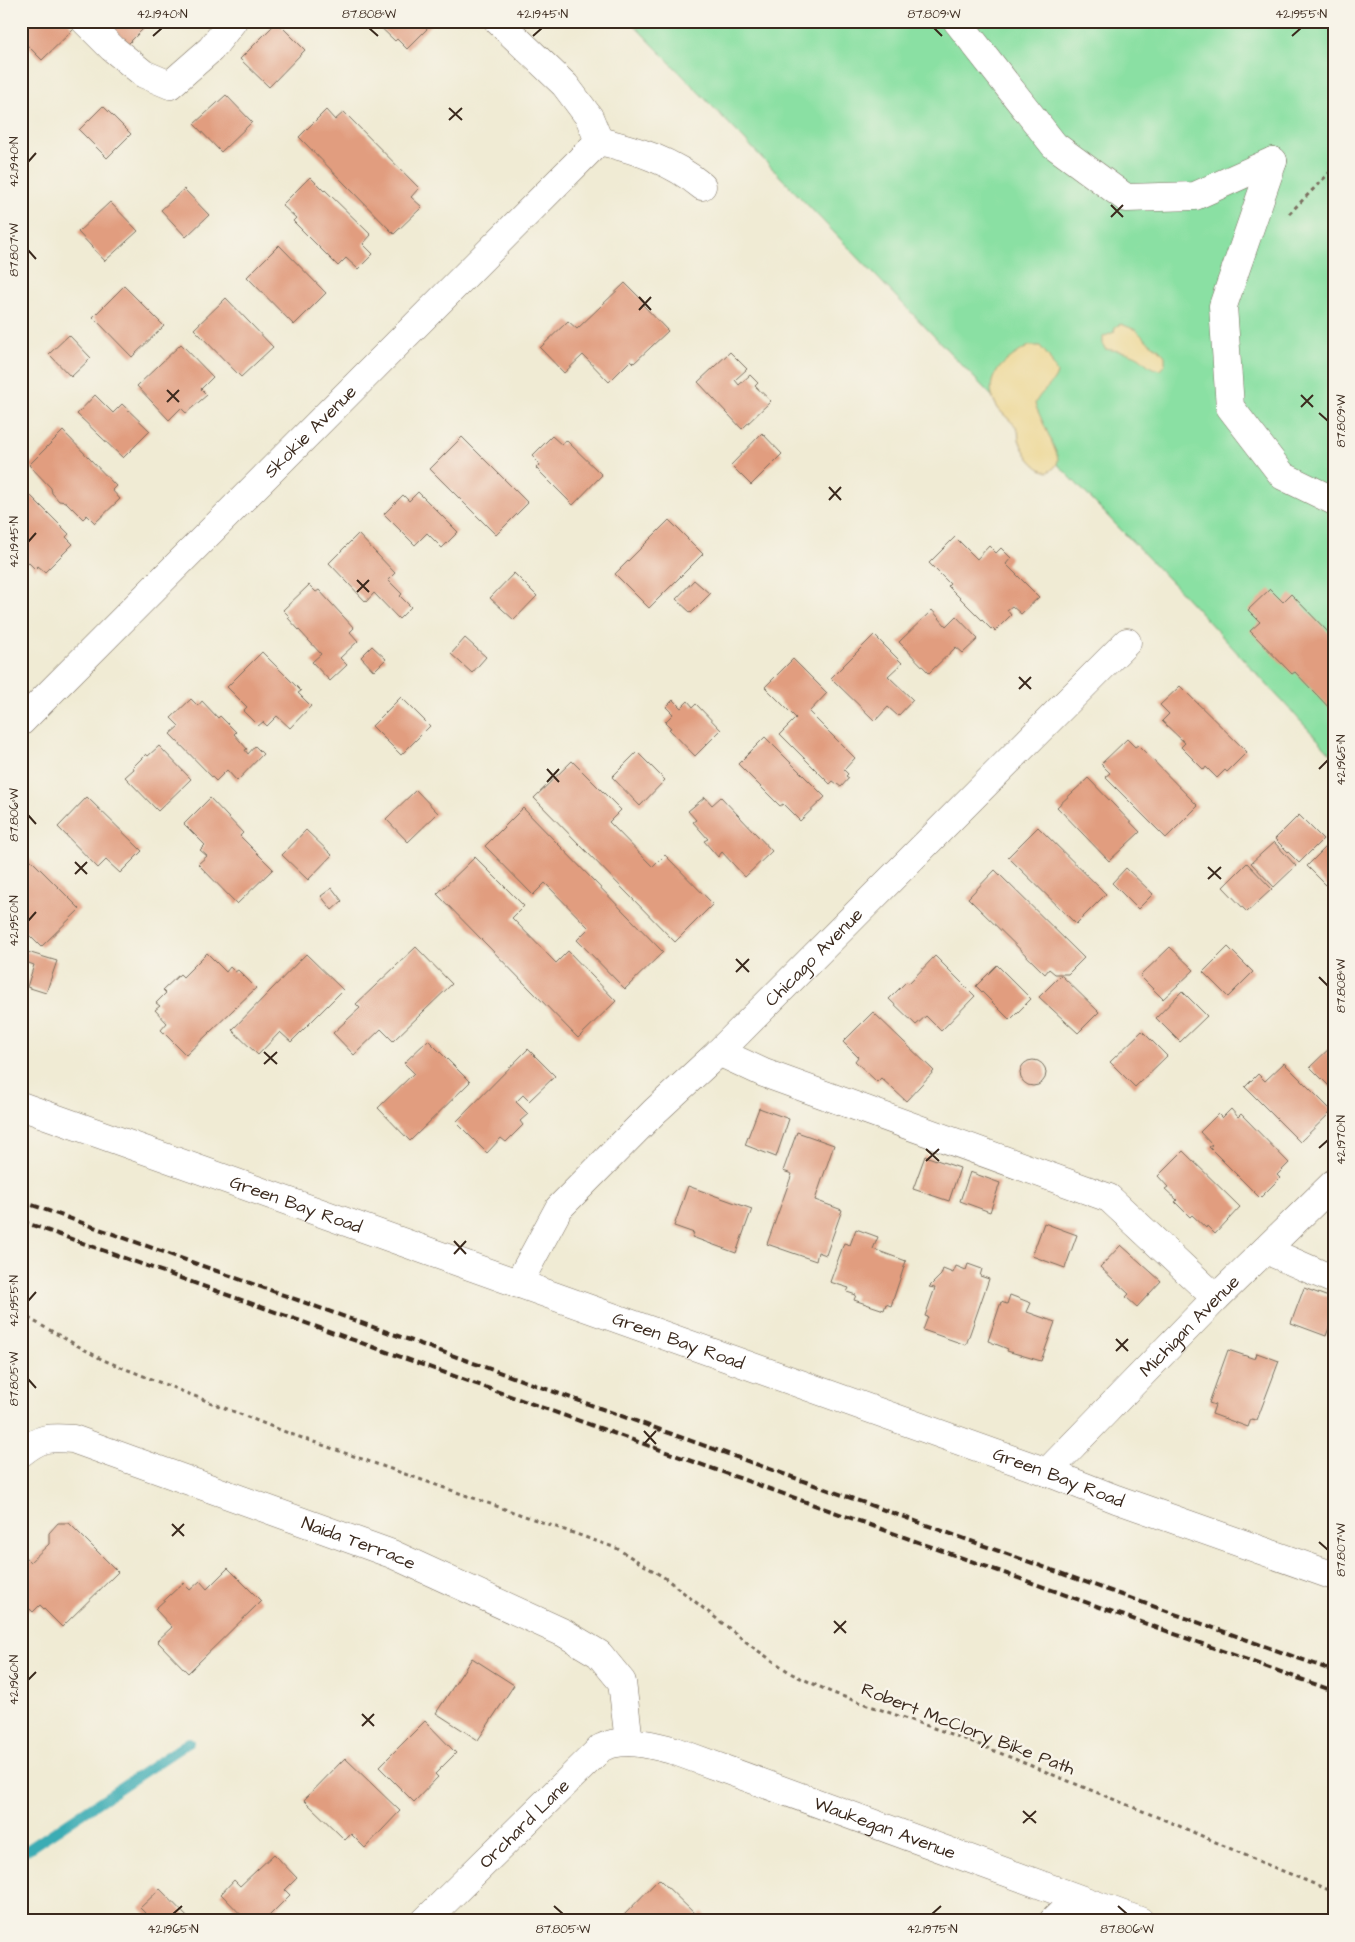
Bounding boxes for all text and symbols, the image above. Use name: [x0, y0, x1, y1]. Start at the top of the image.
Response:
text: 42.1940°N: [137, 6, 188, 23]
text: 87.808°W: [342, 6, 397, 23]
text: 42.1945°N: [516, 6, 568, 23]
text: 87.809°W: [908, 6, 961, 23]
text: 42.1955°N: [1275, 6, 1328, 23]
text: 42.1940°N: [6, 136, 23, 188]
text: 87.807°W: [6, 223, 23, 277]
street label: Skokie Avenue: [258, 379, 362, 483]
text: 87.809°W: [1333, 394, 1350, 447]
text: 42.1945°N: [6, 516, 23, 568]
text: 42.1965°N: [1333, 734, 1350, 786]
text: 87.806°W: [6, 787, 23, 842]
text: 42.1950°N: [6, 895, 23, 947]
street label: Chicago Avenue: [759, 902, 869, 1012]
text: 87.808°W: [1333, 958, 1350, 1013]
text: 42.1970°N: [1333, 1114, 1350, 1165]
street label: Green Bay Road: [227, 1169, 365, 1239]
street label: Michigan Avenue: [1134, 1269, 1245, 1382]
text: 42.1955°N: [6, 1274, 23, 1327]
street label: Green Bay Road: [609, 1305, 748, 1376]
text: 87.805°W: [6, 1351, 23, 1406]
street label: Green Bay Road: [989, 1441, 1128, 1513]
street label: Naida Terrace: [298, 1510, 420, 1576]
text: 87.807°W: [1333, 1523, 1350, 1577]
text: 42.1960°N: [6, 1654, 23, 1705]
street label: Robert McClory Bike Path: [857, 1677, 1078, 1782]
street label: Orchard Lane: [473, 1773, 575, 1874]
street label: Waukegan Avenue: [810, 1790, 959, 1865]
text: 42.1965°N: [147, 1921, 199, 1938]
text: 87.805°W: [536, 1921, 591, 1938]
text: 42.1975°N: [906, 1921, 958, 1938]
text: 87.806°W: [1100, 1921, 1155, 1938]

